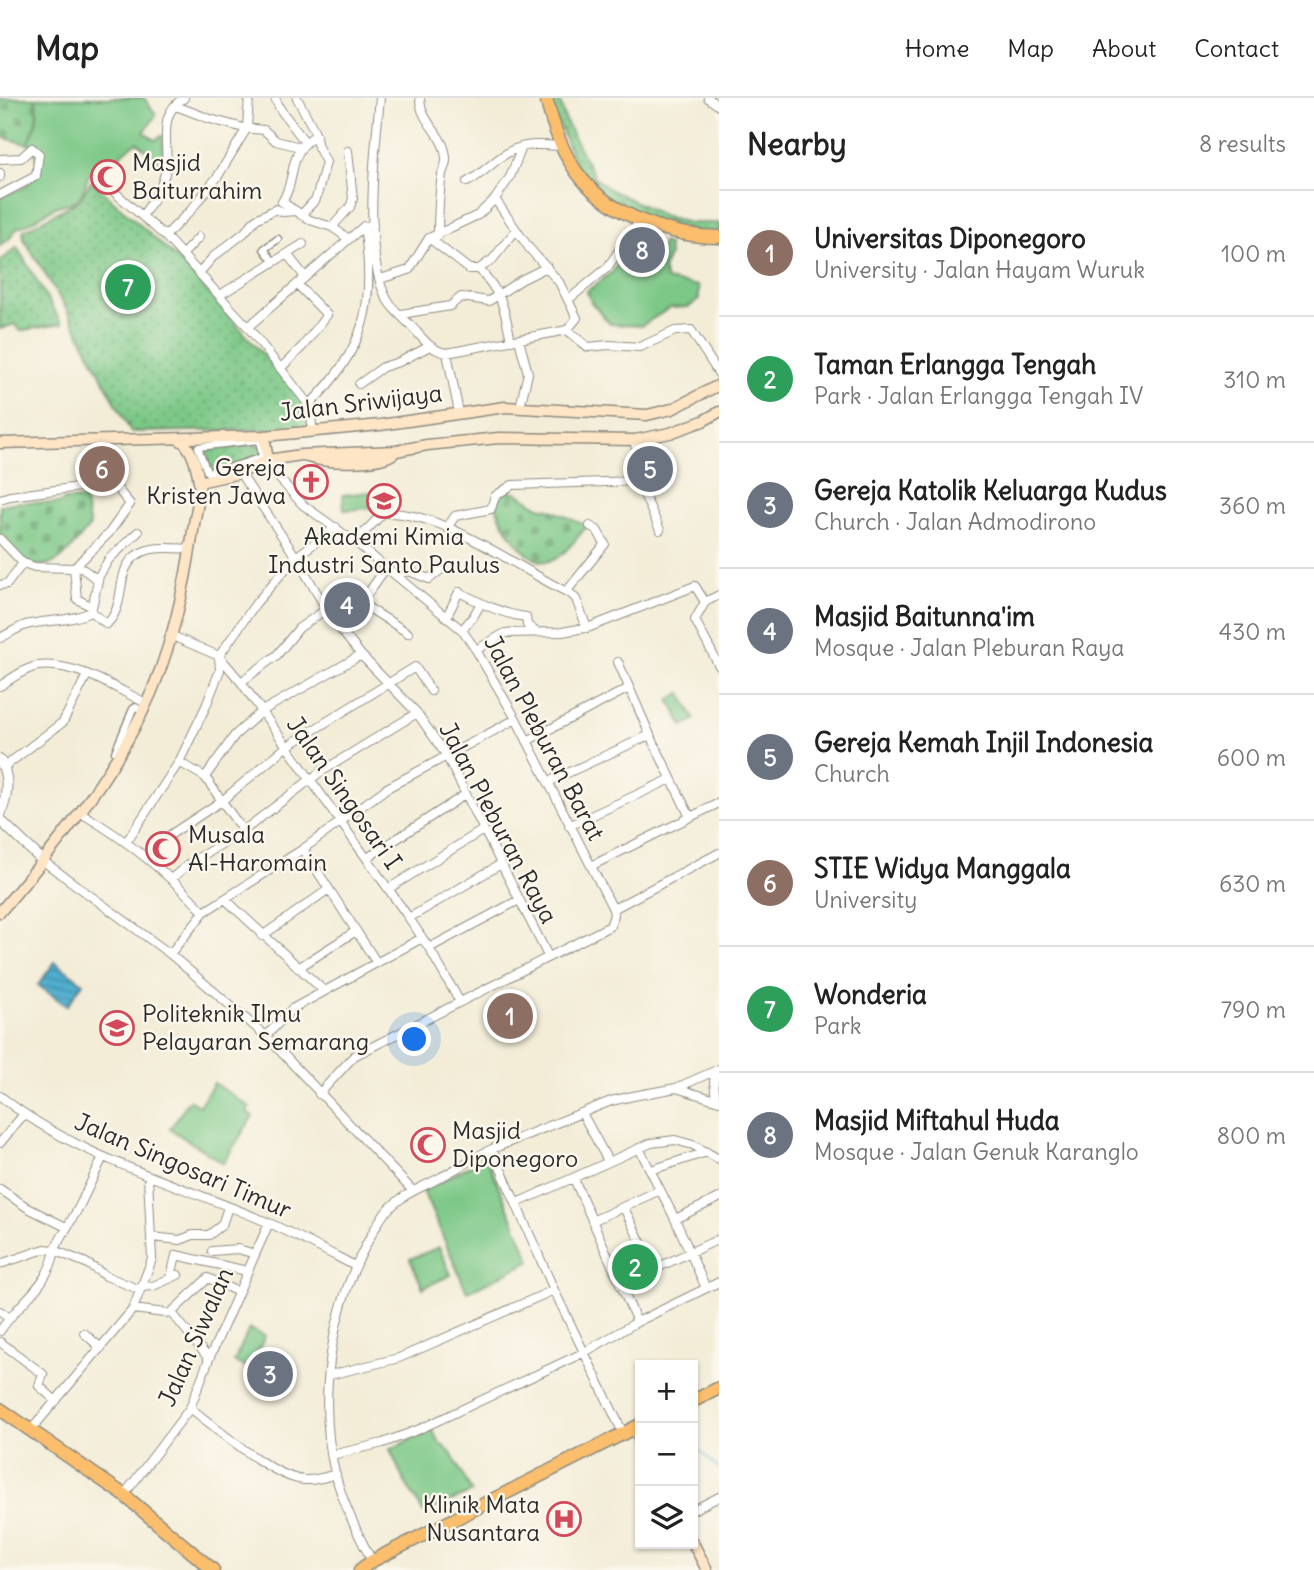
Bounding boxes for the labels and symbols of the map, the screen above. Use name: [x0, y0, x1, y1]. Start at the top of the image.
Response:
place label: Masjid Baiturrahim: [132, 147, 262, 205]
mosque icon: Masjid Baiturrahim: [89, 158, 127, 196]
pin: 8: [619, 224, 665, 276]
pin: 7: [105, 261, 151, 313]
street label: Jalan Sriwijaya: [278, 377, 444, 427]
pin: 6: [79, 443, 125, 495]
pin: 5: [627, 443, 673, 495]
place label: Gereja Kristen Jawa: [146, 452, 286, 510]
church icon: Gereja Kristen Jawa: [292, 463, 330, 501]
school or university icon: Akademi Kimia Industri Santo Paulus: [365, 482, 403, 520]
place label: Akademi Kimia Industri Santo Paulus: [268, 521, 500, 579]
pin: 4: [324, 579, 370, 631]
street label: Jalan Pleburan Barat: [478, 630, 612, 845]
street label: Jalan Singosari I: [281, 710, 409, 875]
street label: Jalan Pleburan Raya: [433, 717, 565, 928]
place label: Musala Al-Haromain: [188, 819, 327, 877]
mosque icon: Musala Al-Haromain: [144, 830, 182, 868]
pin: 1: [487, 990, 533, 1042]
place label: Politeknik Ilmu Pelayaran Semarang: [142, 998, 369, 1056]
school or university icon: Politeknik Ilmu Pelayaran Semarang: [98, 1009, 136, 1047]
your location: [397, 1022, 431, 1056]
street label: Jalan Singosari Timur: [71, 1106, 296, 1224]
place label: Masjid Diponegoro: [452, 1115, 578, 1173]
mosque icon: Masjid Diponegoro: [409, 1126, 447, 1164]
pin: 2: [612, 1241, 658, 1293]
street label: Jalan Siwalan: [151, 1262, 239, 1411]
pin: 3: [247, 1348, 293, 1400]
place label: Klinik Mata Nusantara: [422, 1489, 540, 1547]
hospital icon: Klinik Mata Nusantara: [545, 1500, 583, 1538]

